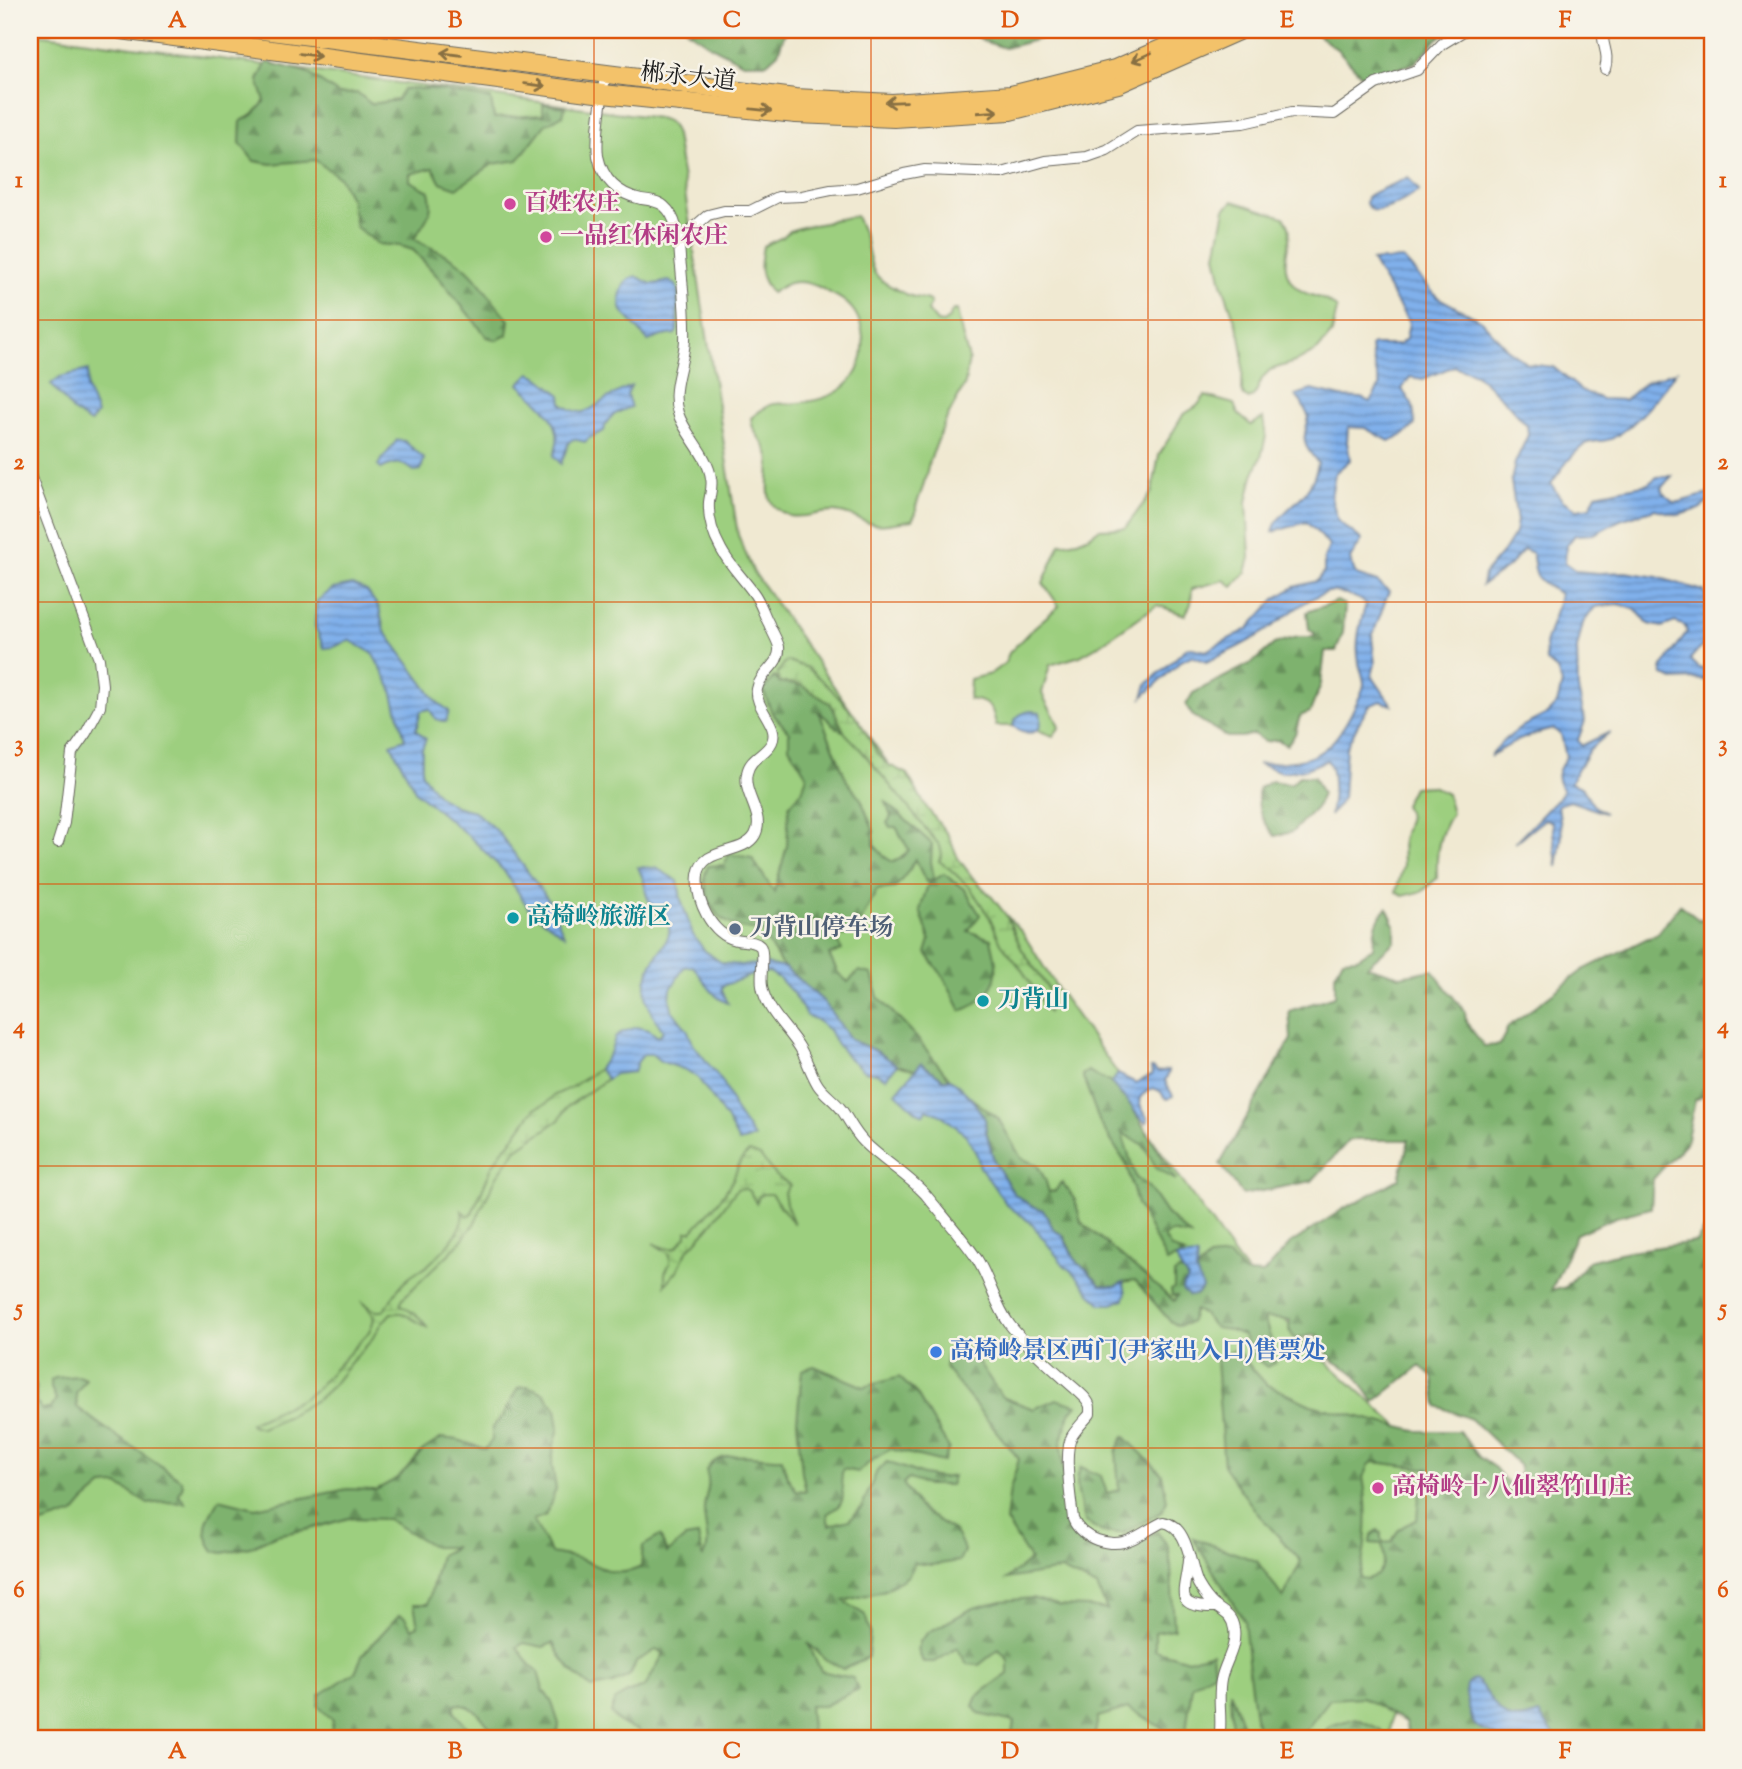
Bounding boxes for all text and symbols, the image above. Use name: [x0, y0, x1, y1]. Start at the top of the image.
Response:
text: A: [168, 5, 187, 38]
text: B: [448, 5, 463, 38]
text: C: [723, 5, 741, 38]
text: D: [1001, 5, 1019, 38]
text: E: [1280, 5, 1294, 38]
text: F: [1559, 5, 1572, 38]
one-way arrow: [298, 48, 321, 61]
one-way arrow: [440, 48, 463, 61]
one-way arrow: [1132, 51, 1154, 64]
street label: 郴永大道: [638, 56, 738, 100]
one-way arrow: [523, 78, 546, 91]
one-way arrow: [885, 96, 908, 109]
one-way arrow: [750, 104, 772, 117]
one-way arrow: [977, 105, 999, 118]
text: 1: [15, 165, 23, 198]
text: 1: [1719, 165, 1727, 198]
place label: 百姓农庄: [524, 187, 620, 221]
marker: 百姓农庄: [502, 196, 518, 212]
place label: 一品红休闲农庄: [560, 220, 728, 254]
marker: 一品红休闲农庄: [538, 229, 554, 245]
text: 2: [14, 447, 25, 480]
text: 2: [1718, 447, 1729, 480]
text: 3: [14, 729, 24, 762]
text: 3: [1718, 729, 1728, 762]
place label: 高椅岭旅游区: [527, 901, 671, 935]
marker: 高椅岭旅游区: [505, 910, 521, 926]
place label: 刀背山停车场: [749, 912, 893, 946]
marker: 刀背山停车场: [727, 921, 743, 937]
place label: 刀背山: [997, 984, 1069, 1018]
marker: 刀背山: [975, 993, 991, 1009]
text: 4: [12, 1011, 25, 1044]
text: 4: [1716, 1011, 1729, 1044]
text: 5: [13, 1293, 23, 1326]
text: 5: [1717, 1293, 1727, 1326]
place label: 高椅岭景区西门(尹家出入口)售票处: [950, 1335, 1326, 1369]
marker: 高椅岭景区西门(尹家出入口)售票处: [928, 1344, 944, 1360]
place label: 高椅岭十八仙翠竹山庄: [1392, 1471, 1632, 1505]
marker: 高椅岭十八仙翠竹山庄: [1370, 1480, 1386, 1496]
text: 6: [13, 1575, 25, 1608]
text: 6: [1717, 1575, 1729, 1608]
text: A: [168, 1736, 187, 1769]
text: B: [448, 1736, 463, 1769]
text: C: [723, 1736, 741, 1769]
text: D: [1001, 1736, 1019, 1769]
text: E: [1280, 1736, 1294, 1769]
text: F: [1559, 1736, 1572, 1769]

